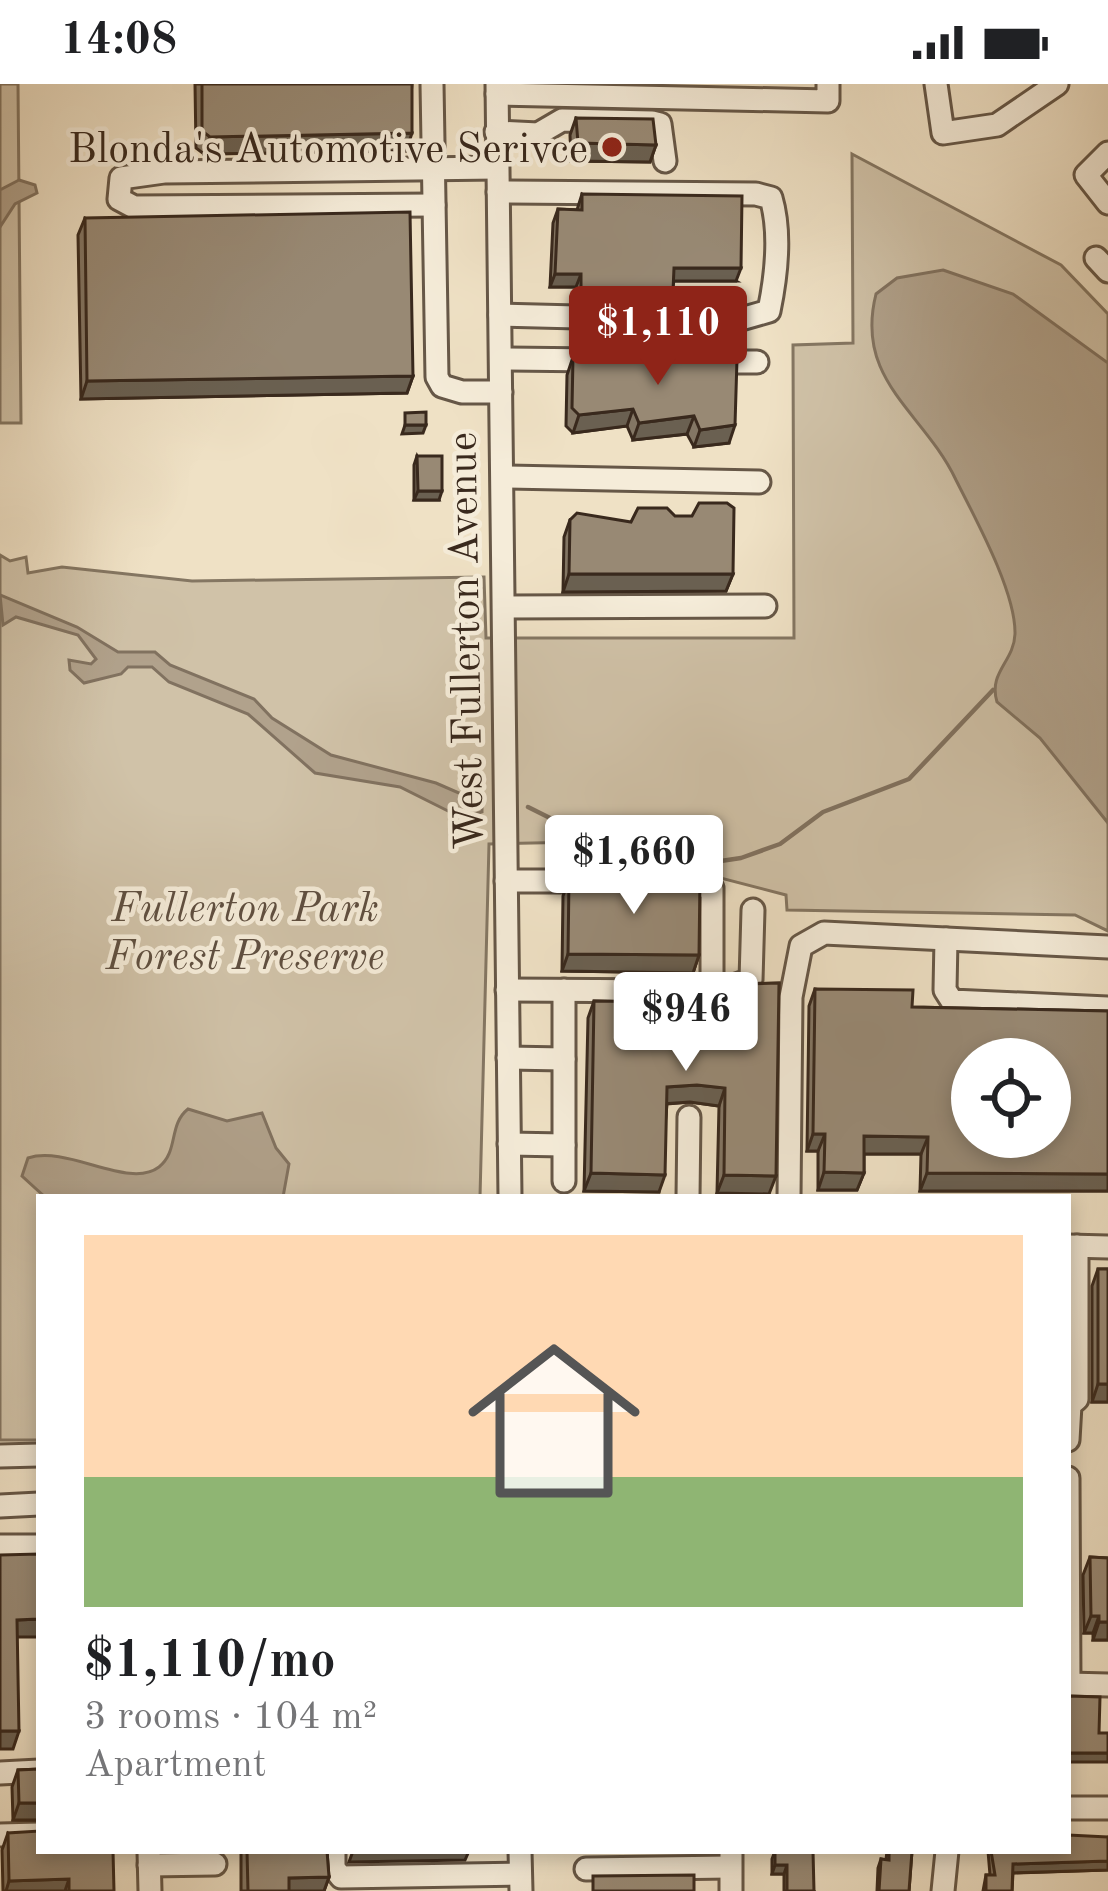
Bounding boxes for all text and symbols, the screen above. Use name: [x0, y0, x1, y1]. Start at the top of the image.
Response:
text: 14:08: [60, 19, 177, 64]
place label: Blonda's Automotive Serivce: [68, 130, 588, 172]
marker: Blonda's Automotive Serivce: [599, 134, 625, 160]
pin: $1,110: [560, 286, 756, 388]
text: $1,110: [596, 305, 720, 344]
street label: West Fullerton Avenue: [443, 431, 493, 850]
pin: $1,660: [536, 815, 732, 917]
text: $1,660: [572, 834, 696, 873]
park label: Fullerton Park Forest Preserve: [105, 889, 384, 979]
pin: $946: [615, 972, 757, 1074]
text: $946: [641, 991, 731, 1030]
map controls: [951, 1038, 1071, 1158]
button: locate: [951, 1038, 1071, 1158]
icon: home: [446, 1313, 662, 1529]
text: $1,110/mo: [84, 1637, 336, 1688]
text: 3 rooms · 104 m²: [84, 1698, 377, 1737]
text: Apartment: [84, 1746, 267, 1785]

